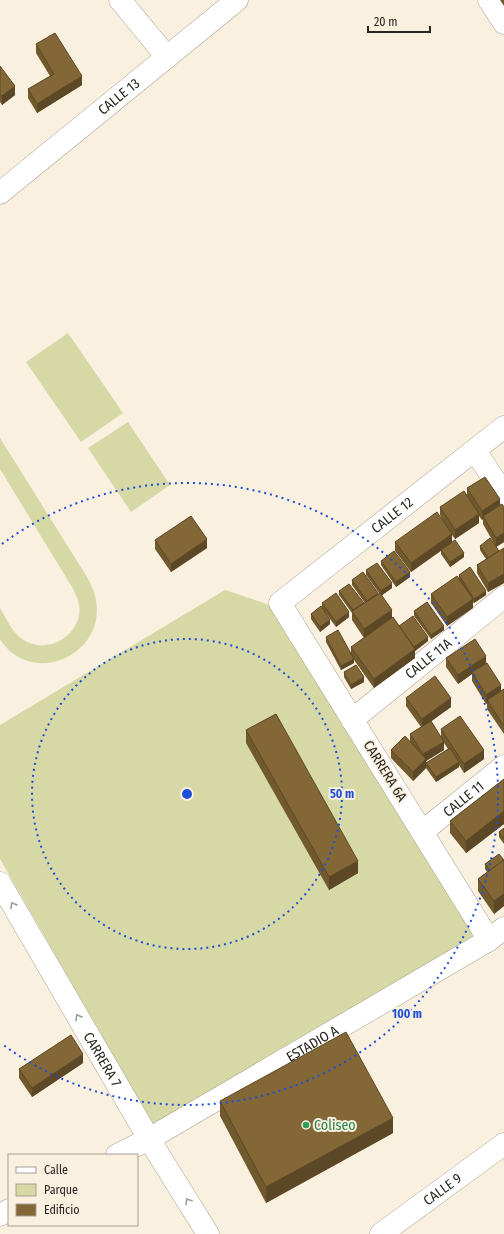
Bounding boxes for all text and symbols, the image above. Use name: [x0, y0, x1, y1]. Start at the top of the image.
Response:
scale bar: [368, 8, 430, 34]
text: 20 m: [374, 15, 398, 29]
street label: CALLE 13: [94, 74, 143, 118]
street label: CALLE 12: [368, 493, 416, 537]
street label: CALLE 11A: [401, 634, 455, 682]
street label: CARRERA 6A: [360, 737, 411, 805]
street label: CALLE 11: [439, 777, 487, 820]
centre of rings: [180, 787, 194, 801]
text: 50 m: [330, 787, 354, 801]
one-way arrow: [10, 902, 17, 909]
text: 100 m: [392, 1007, 422, 1021]
one-way arrow: [76, 1014, 83, 1021]
street label: ESTADIO A: [283, 1021, 342, 1065]
street label: CARRERA 7: [80, 1029, 125, 1090]
place label: Coliseo: [314, 1117, 356, 1134]
marker: Coliseo: [301, 1120, 311, 1130]
legend: [8, 1154, 138, 1226]
text: Calle: [44, 1163, 68, 1177]
street label: CALLE 9: [420, 1169, 465, 1209]
text: Parque: [44, 1183, 78, 1197]
one-way arrow: [185, 1198, 193, 1205]
text: Edificio: [44, 1203, 80, 1217]

